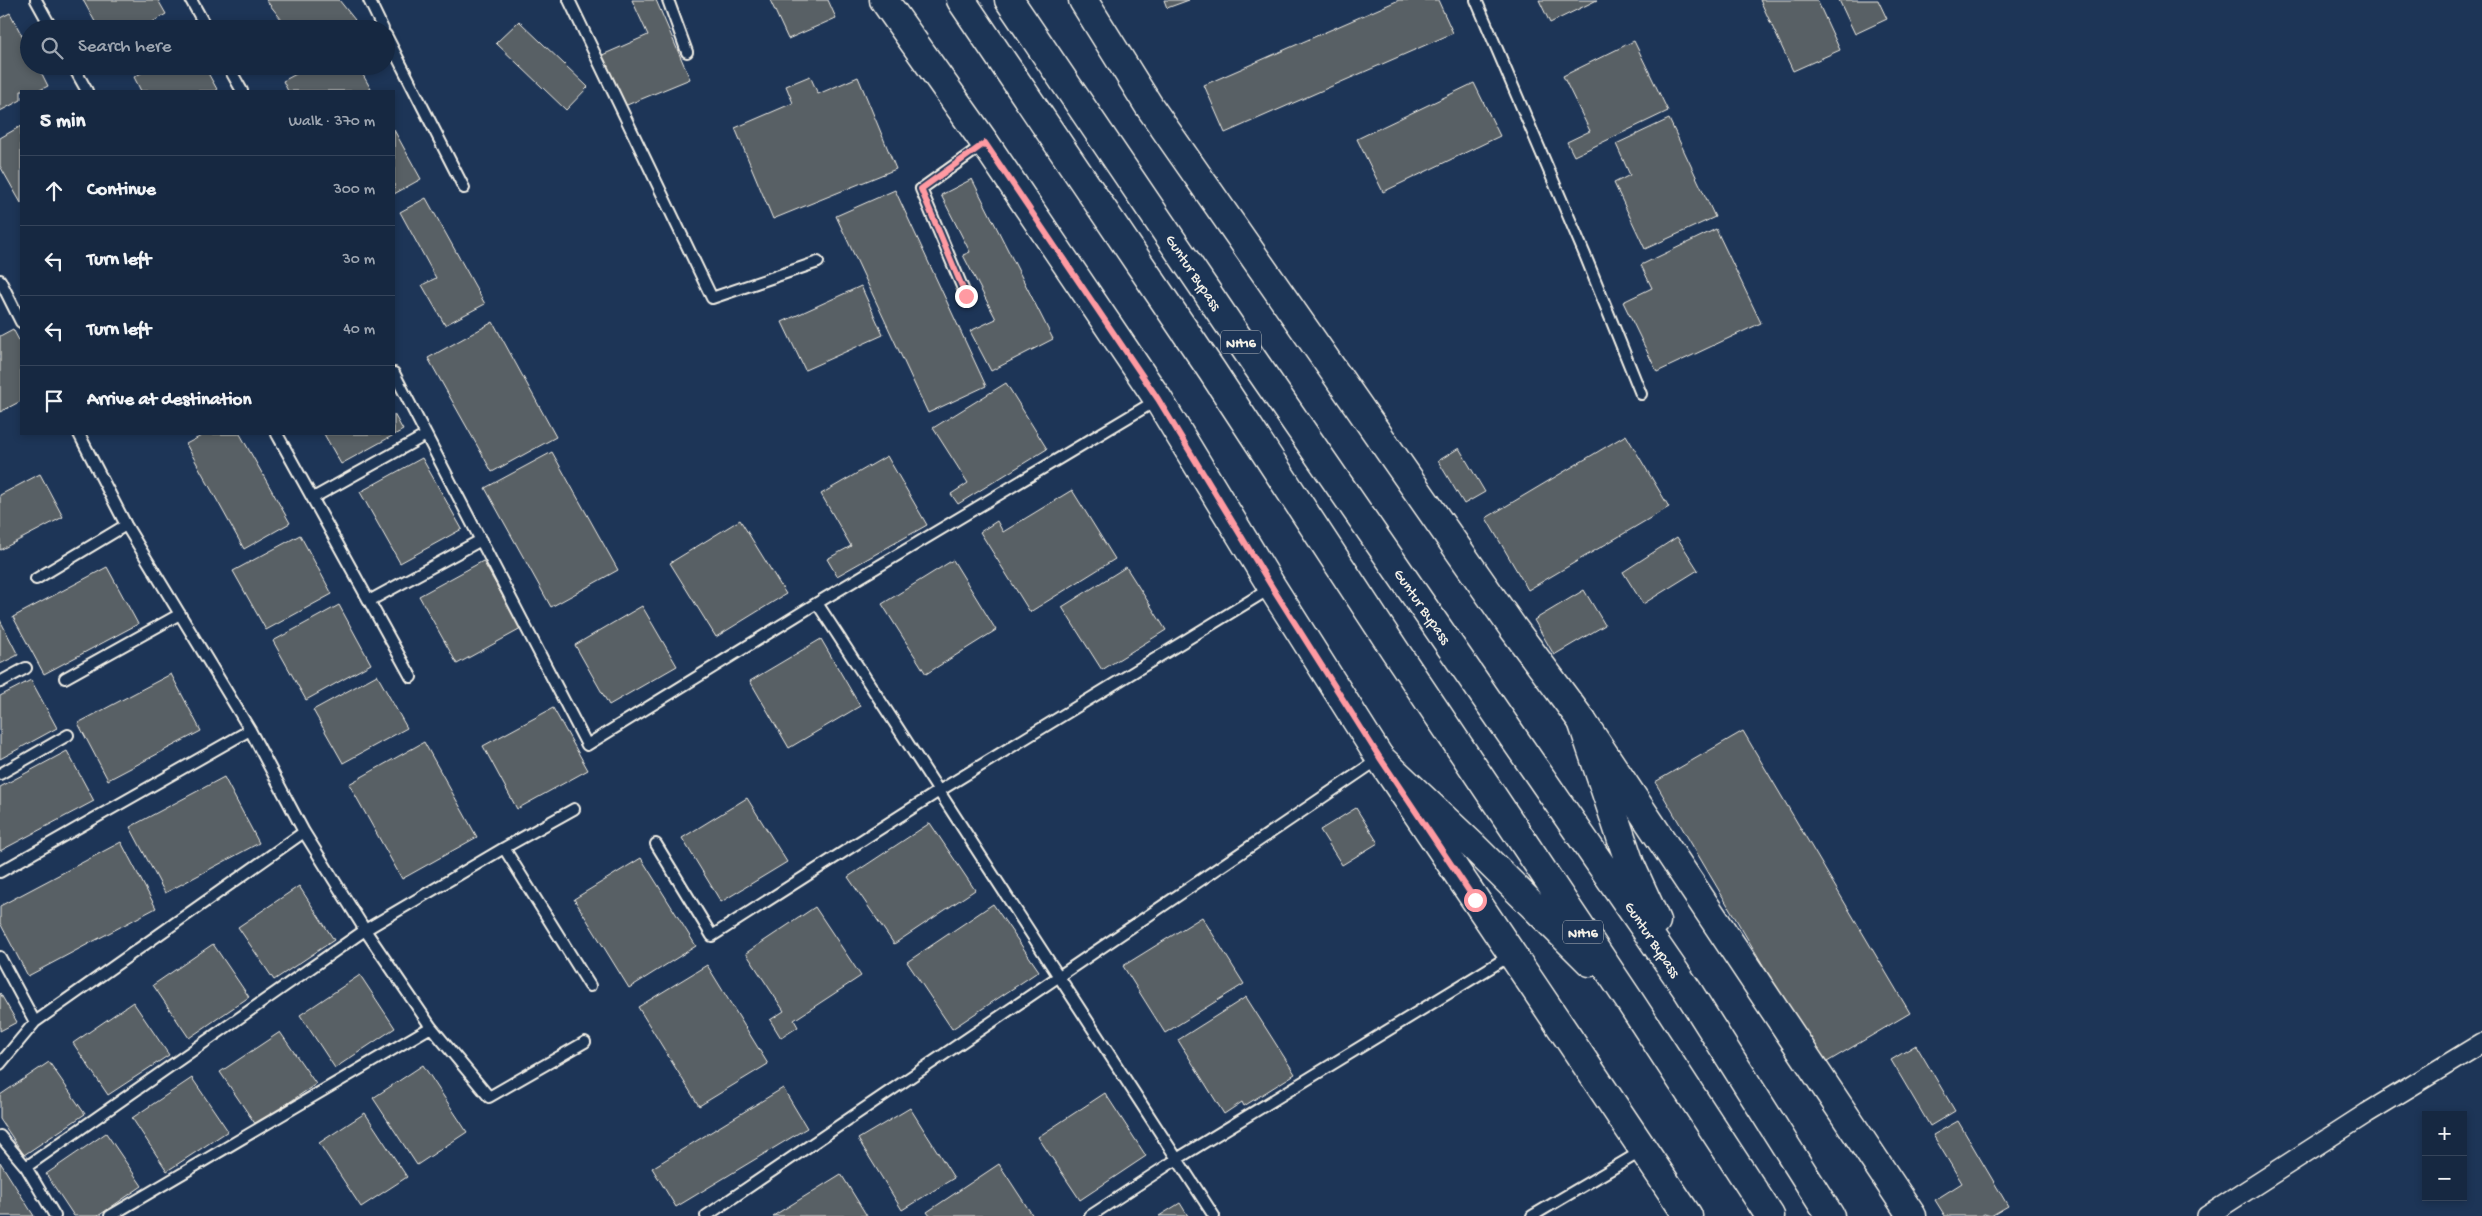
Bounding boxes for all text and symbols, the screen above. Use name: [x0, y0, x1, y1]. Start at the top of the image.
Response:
search box: [20, 20, 395, 75]
icon: search: [38, 34, 66, 62]
text: Search here: [78, 36, 172, 59]
text: 5 min: [40, 110, 85, 135]
text: Walk · 370 m: [288, 113, 375, 132]
icon: ahead: [40, 177, 68, 205]
text: Continue: [87, 179, 156, 202]
text: 300 m: [333, 181, 375, 200]
street label: Guntur Bypass: [1160, 232, 1225, 315]
icon: left: [40, 247, 68, 275]
text: Turn left: [87, 249, 151, 272]
text: 30 m: [342, 251, 375, 270]
route end: [955, 285, 978, 308]
icon: left: [40, 317, 68, 345]
text: Turn left: [87, 319, 151, 342]
text: 40 m: [343, 321, 375, 340]
road number: NH16: [1221, 331, 1261, 354]
icon: arrive: [40, 387, 68, 415]
text: Arrive at destination: [87, 389, 251, 412]
street label: Guntur Bypass: [1389, 566, 1454, 649]
route start: [1464, 889, 1487, 912]
street label: Guntur Bypass: [1619, 899, 1684, 982]
road number: NH16: [1563, 920, 1603, 944]
map controls: [2422, 1111, 2467, 1201]
button: +: [2422, 1111, 2467, 1156]
button: −: [2422, 1156, 2467, 1201]

